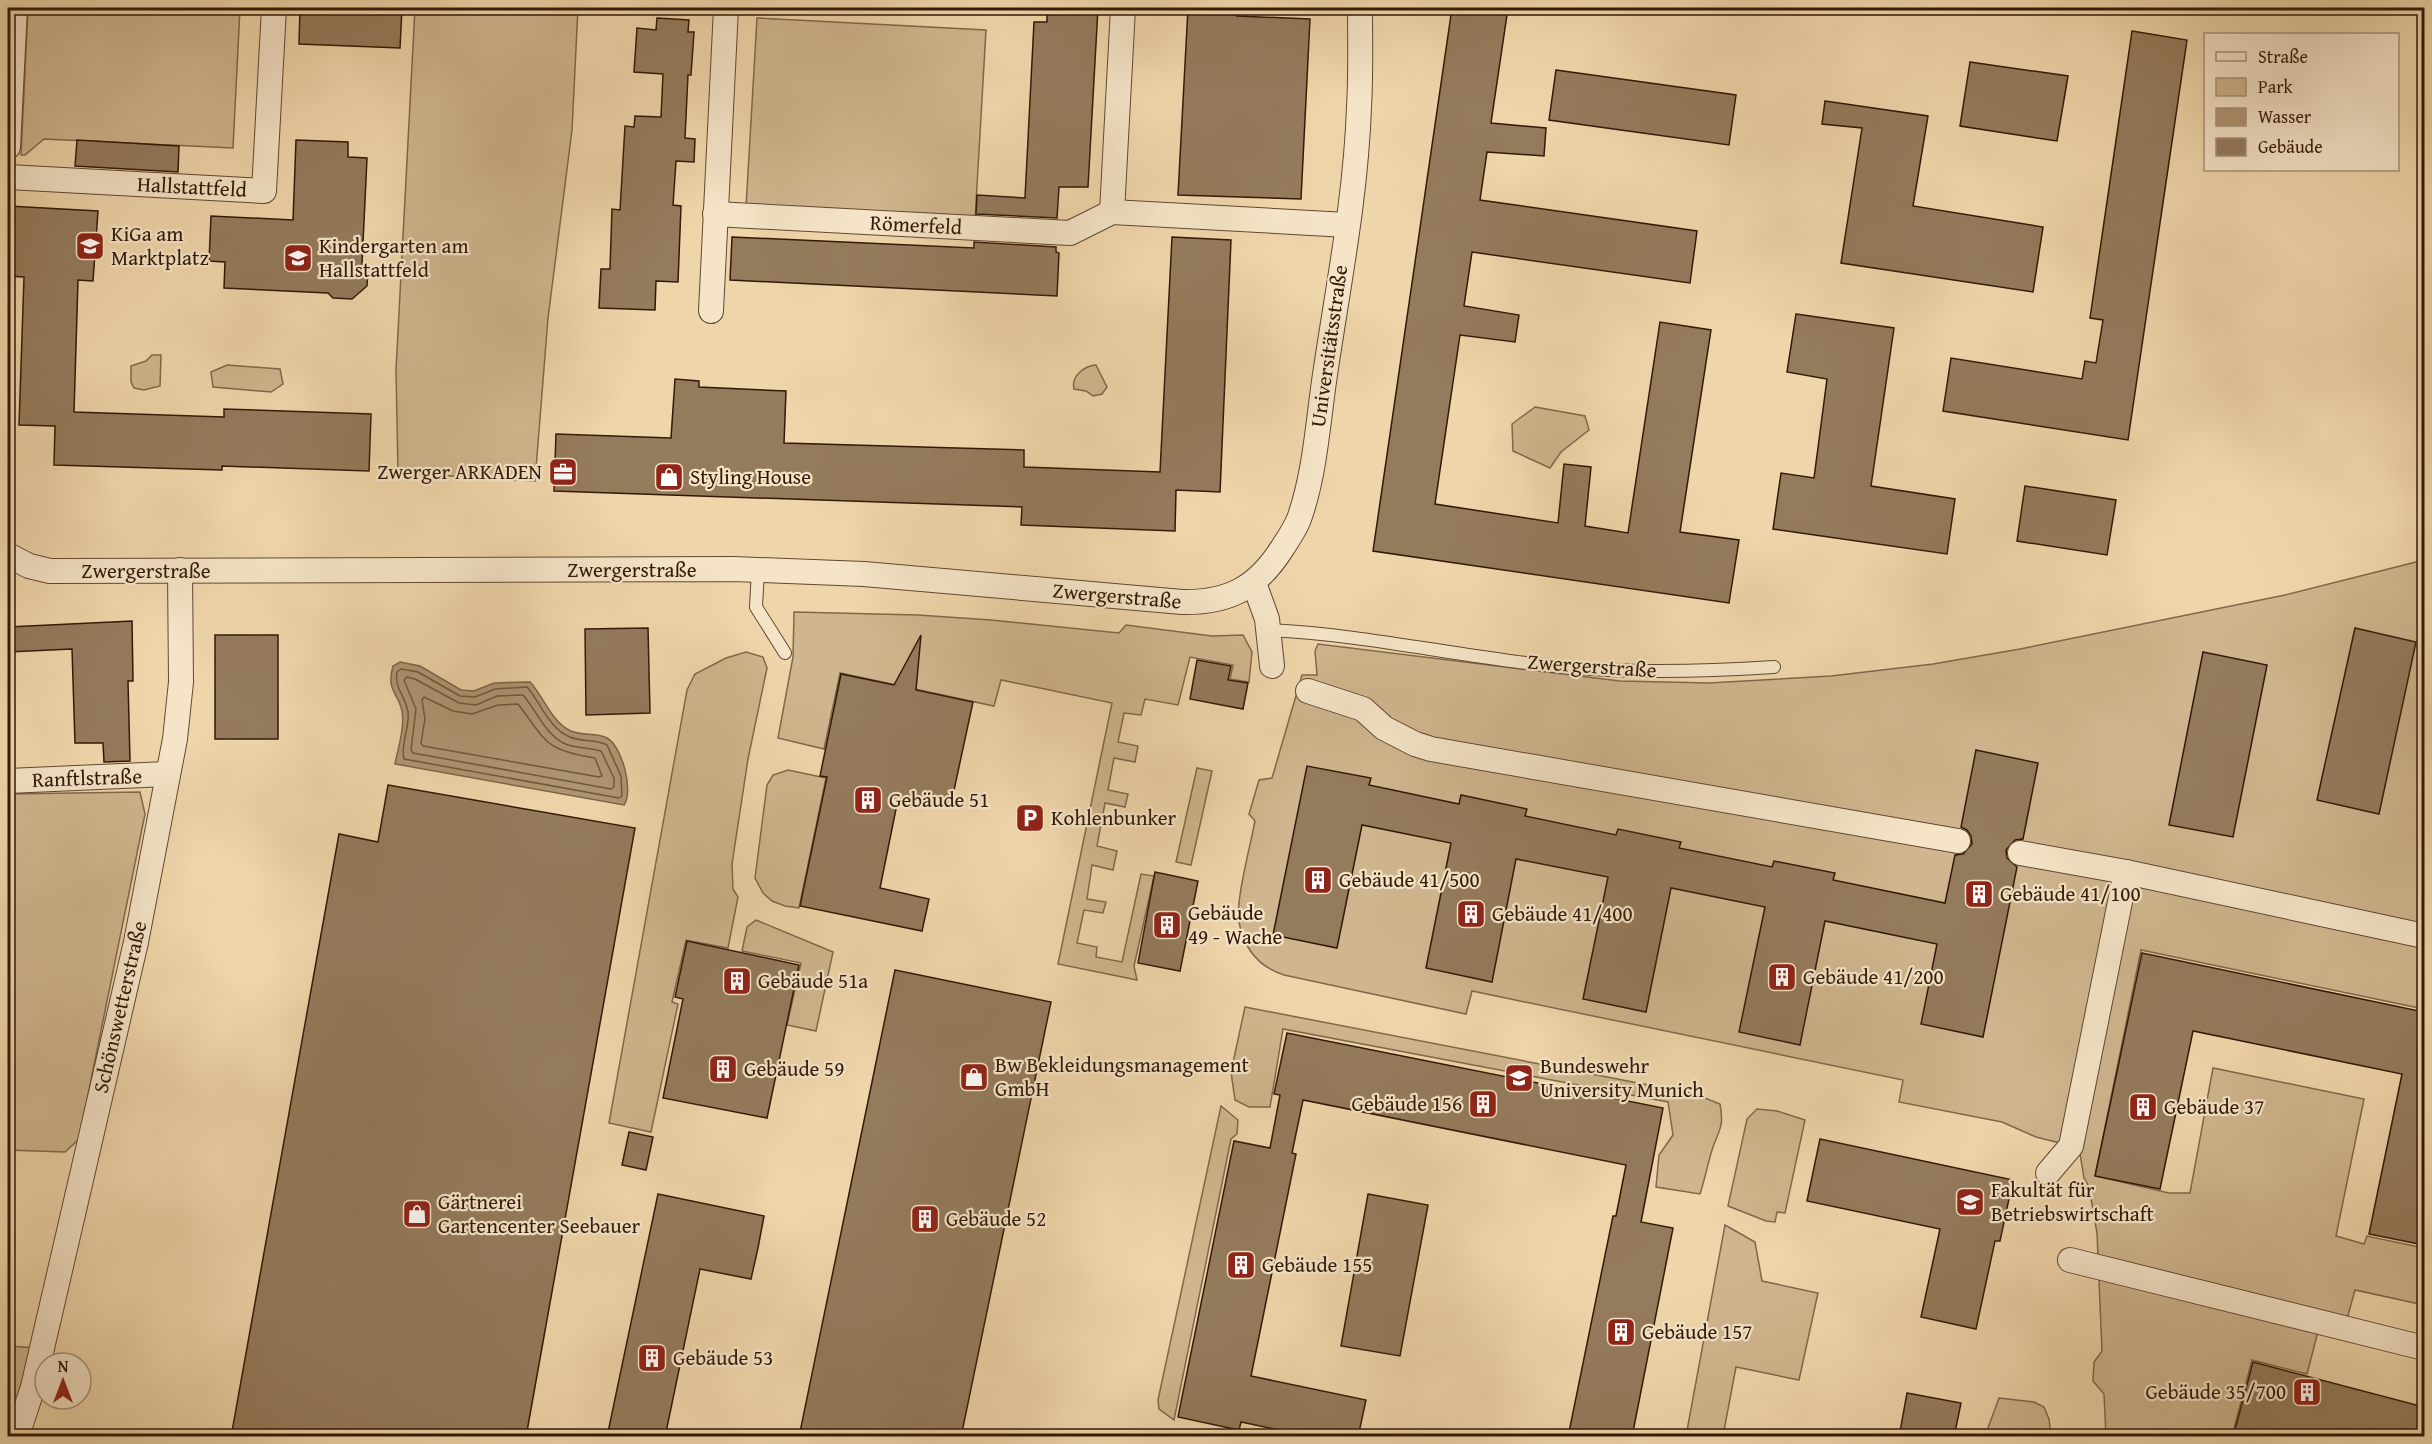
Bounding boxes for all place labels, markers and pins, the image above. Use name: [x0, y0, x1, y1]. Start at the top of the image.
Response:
place label: KiGa am Marktplatz: [111, 218, 209, 273]
school or university icon: KiGa am Marktplatz: [74, 230, 106, 262]
place label: Kindergarten am Hallstattfeld: [319, 230, 469, 285]
school or university icon: Kindergarten am Hallstattfeld: [282, 242, 314, 274]
place label: Zwerger ARKADEN: [377, 456, 542, 487]
office icon: Zwerger ARKADEN: [547, 456, 579, 488]
shop icon: Styling House: [653, 461, 685, 493]
place label: Styling House: [690, 461, 811, 492]
building icon: Gebäude 51: [852, 784, 884, 816]
place label: Gebäude 51: [889, 784, 989, 815]
parking icon: Kohlenbunker: [1014, 802, 1046, 834]
place label: Kohlenbunker: [1051, 802, 1177, 833]
building icon: Gebäude 41/500: [1302, 864, 1334, 896]
place label: Gebäude 41/500: [1339, 864, 1480, 895]
building icon: Gebäude 41/100: [1963, 878, 1995, 910]
place label: Gebäude 41/100: [2000, 878, 2141, 909]
place label: Gebäude 49 - Wache: [1188, 897, 1282, 952]
building icon: Gebäude 41/400: [1455, 898, 1487, 930]
place label: Gebäude 41/400: [1492, 898, 1633, 929]
building icon: Gebäude 49 - Wache: [1151, 909, 1183, 941]
building icon: Gebäude 41/200: [1766, 961, 1798, 993]
place label: Gebäude 41/200: [1803, 961, 1944, 992]
building icon: Gebäude 51a: [721, 965, 753, 997]
place label: Gebäude 51a: [758, 965, 868, 996]
place label: Bw Bekleidungsmanagement GmbH: [995, 1049, 1250, 1104]
place label: Bundeswehr University Munich: [1540, 1050, 1704, 1105]
building icon: Gebäude 59: [707, 1053, 739, 1085]
place label: Gebäude 59: [744, 1053, 844, 1084]
shop icon: Bw Bekleidungsmanagement GmbH: [958, 1061, 990, 1093]
school or university icon: Bundeswehr University Munich: [1503, 1062, 1535, 1094]
place label: Gebäude 156: [1352, 1088, 1462, 1119]
building icon: Gebäude 156: [1467, 1088, 1499, 1120]
building icon: Gebäude 37: [2127, 1091, 2159, 1123]
place label: Gebäude 37: [2164, 1091, 2264, 1122]
place label: Fakultät für Betriebswirtschaft: [1991, 1174, 2154, 1229]
place label: Gärtnerei Gartencenter Seebauer: [438, 1186, 640, 1241]
school or university icon: Fakultät für Betriebswirtschaft: [1954, 1186, 1986, 1218]
shop icon: Gärtnerei Gartencenter Seebauer: [401, 1198, 433, 1230]
building icon: Gebäude 52: [909, 1203, 941, 1235]
place label: Gebäude 52: [946, 1203, 1046, 1234]
building icon: Gebäude 155: [1225, 1249, 1257, 1281]
place label: Gebäude 155: [1262, 1249, 1372, 1280]
building icon: Gebäude 157: [1605, 1316, 1637, 1348]
place label: Gebäude 157: [1642, 1316, 1752, 1347]
building icon: Gebäude 53: [636, 1342, 668, 1374]
place label: Gebäude 53: [673, 1342, 773, 1373]
place label: Gebäude 35/700: [2145, 1376, 2286, 1407]
building icon: Gebäude 35/700: [2291, 1376, 2323, 1408]

